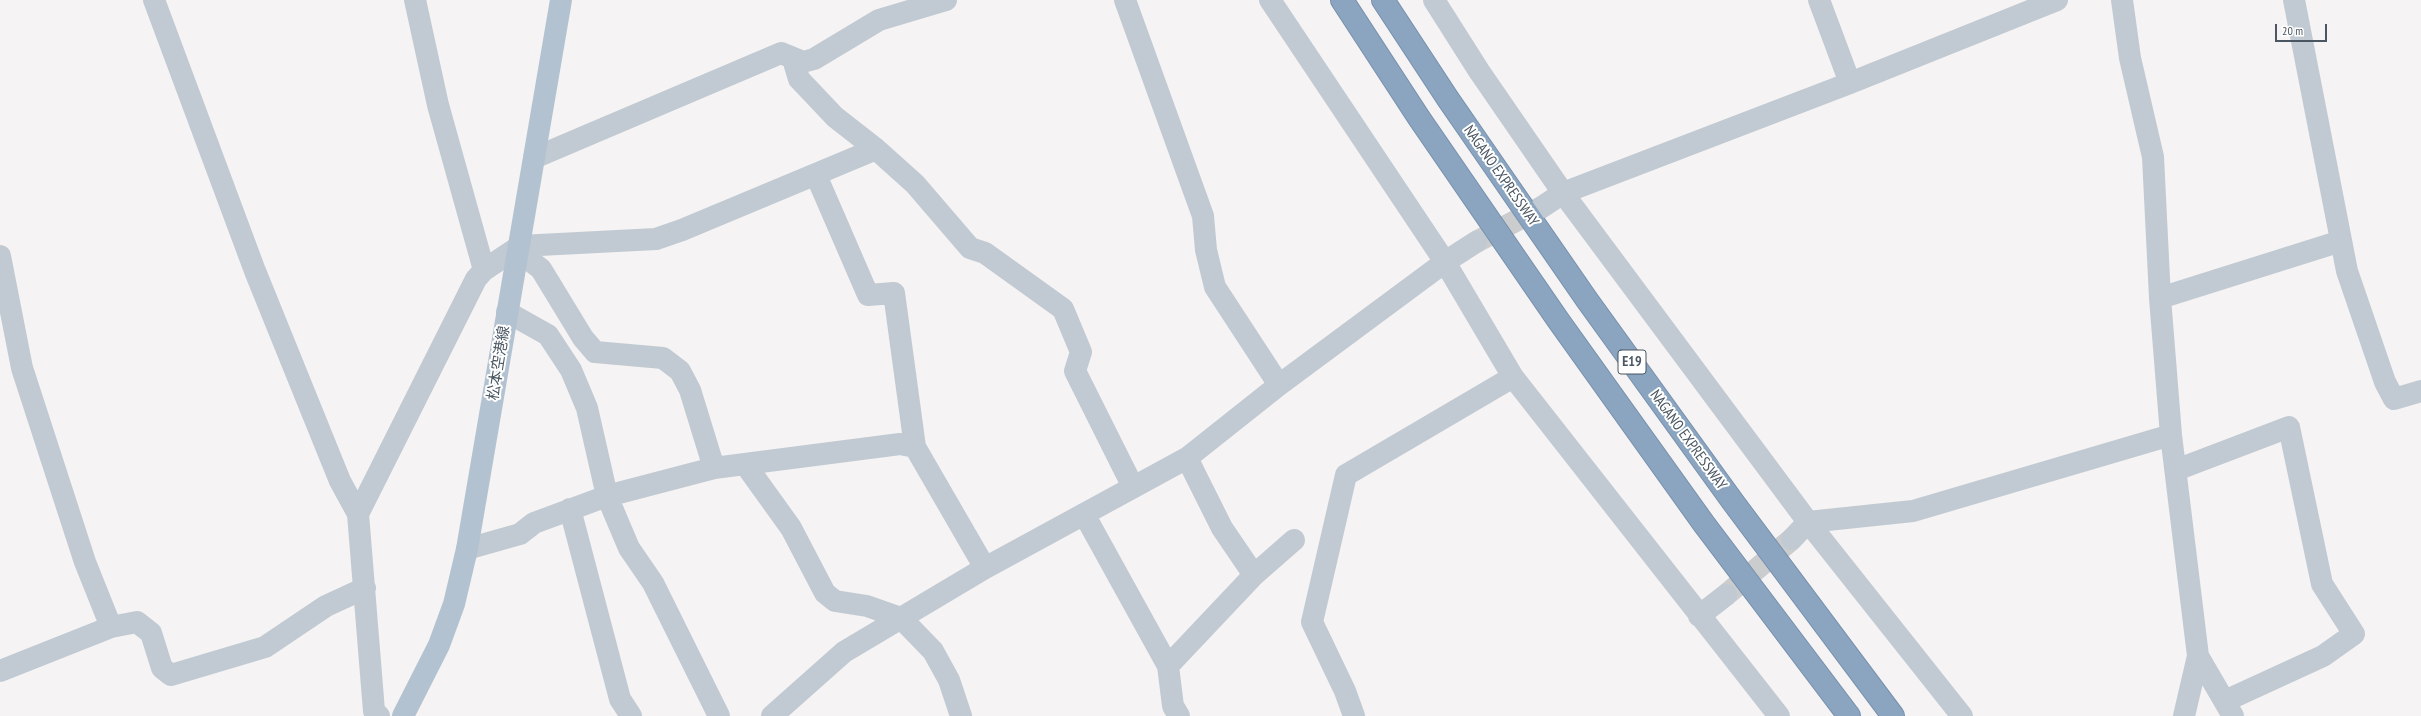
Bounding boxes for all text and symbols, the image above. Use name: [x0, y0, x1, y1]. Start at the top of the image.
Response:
scale bar: [2277, 16, 2329, 42]
text: 20 m: [2282, 23, 2303, 38]
street label: NAGANO EXPRESSWAY: [1460, 122, 1542, 230]
street label: 松本空港線: [484, 325, 514, 401]
road number: E19: [1618, 350, 1646, 374]
street label: NAGANO EXPRESSWAY: [1646, 387, 1730, 493]

